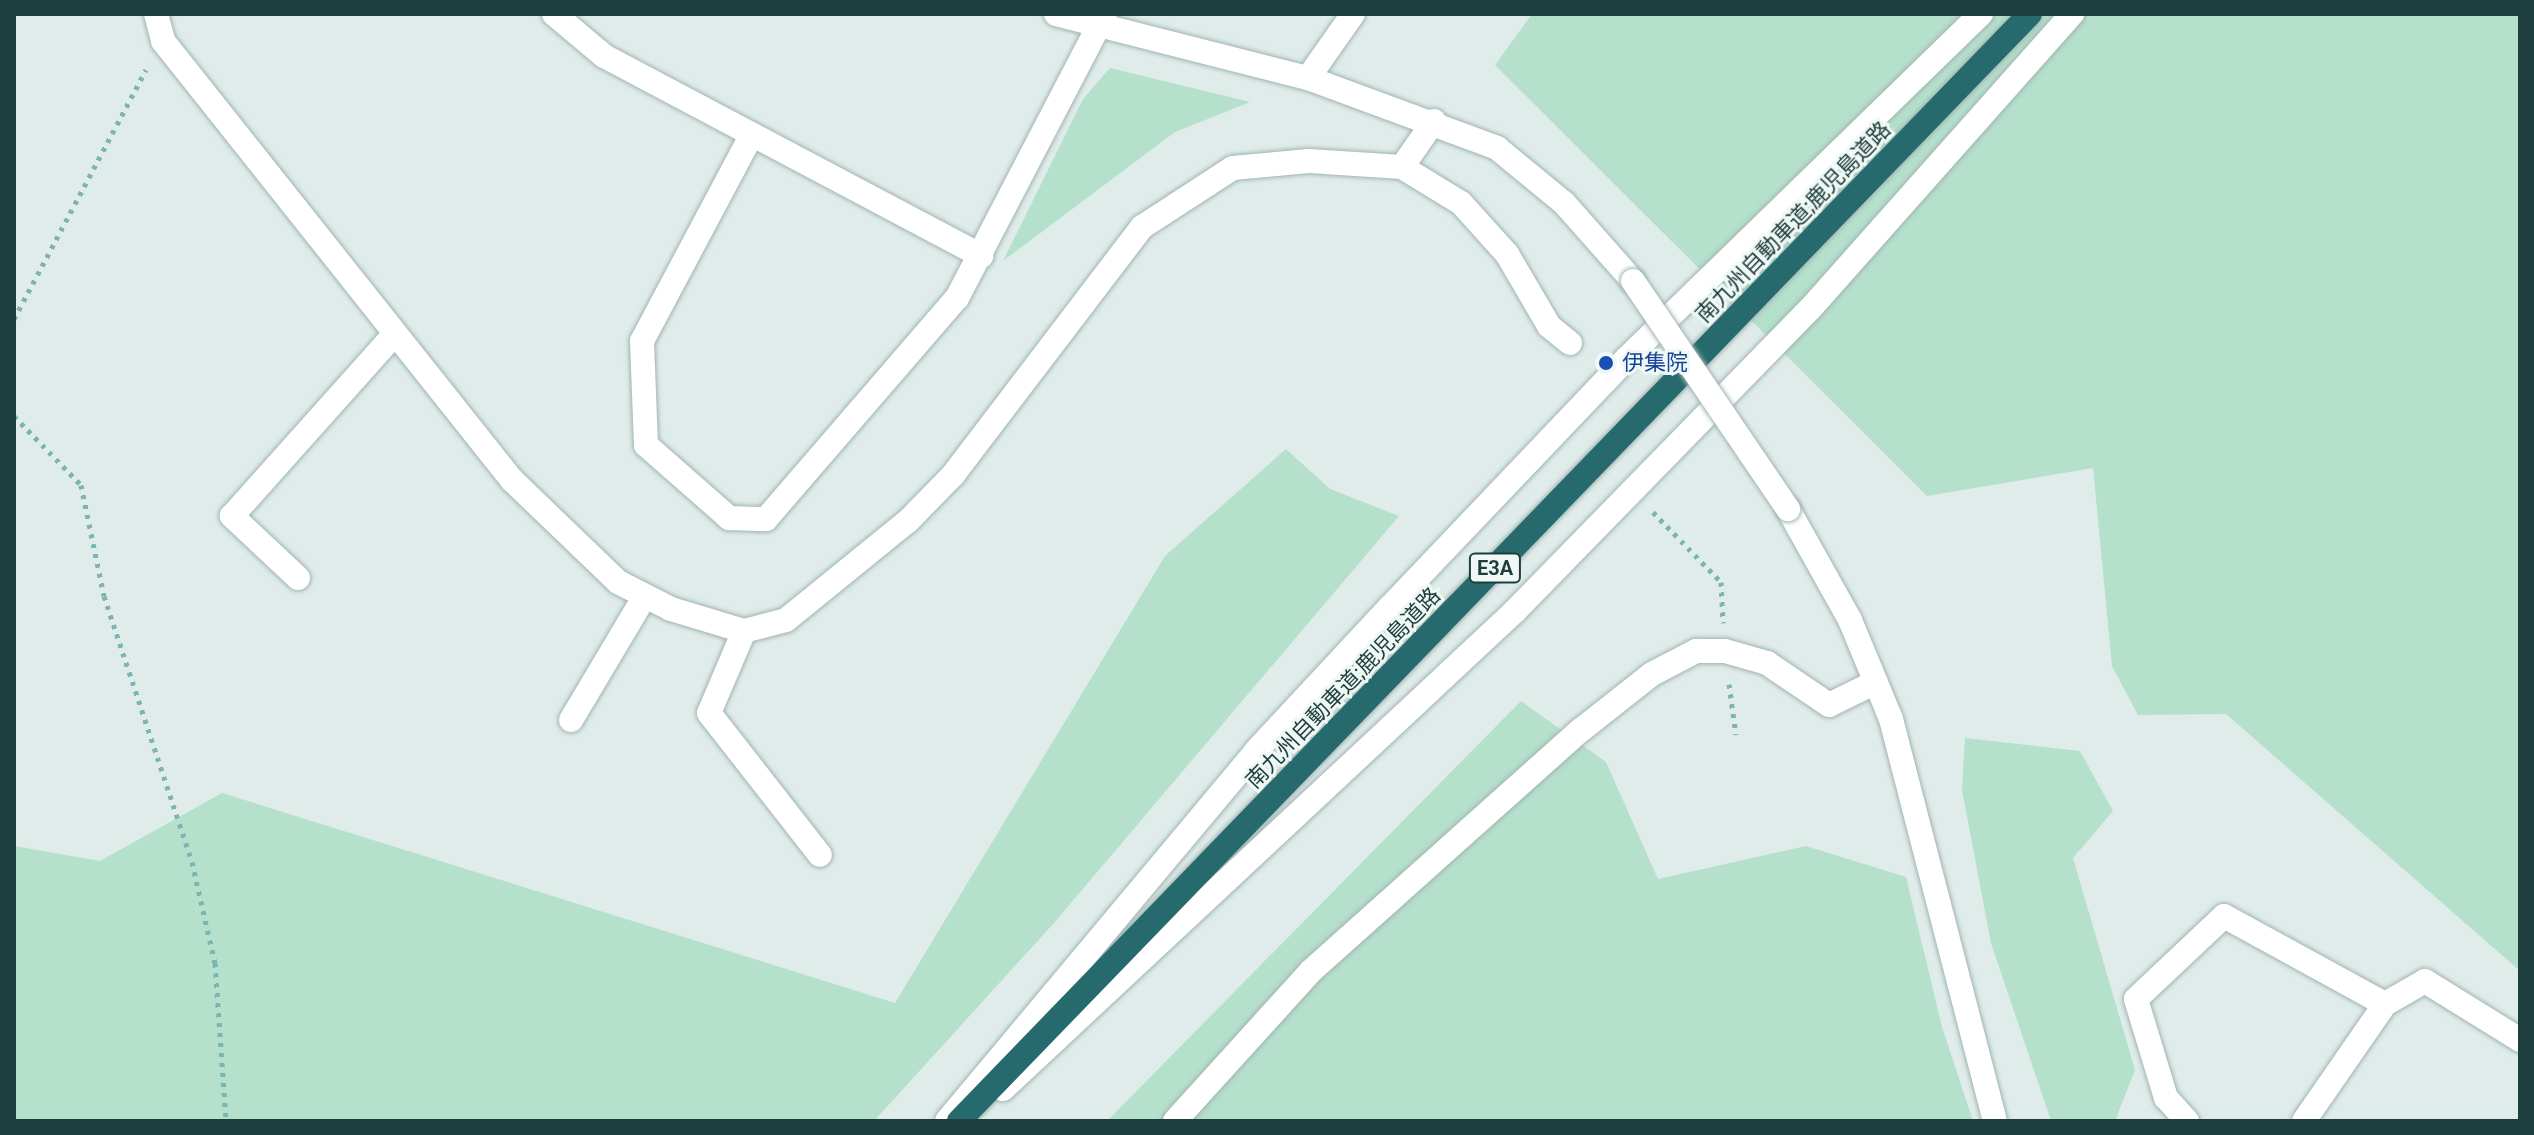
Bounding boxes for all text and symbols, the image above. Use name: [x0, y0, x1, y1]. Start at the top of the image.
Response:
street label: 南九州自動車道;鹿児島道路: [1690, 116, 1896, 328]
place label: 伊集院: [1622, 350, 1688, 376]
marker: 伊集院: [1597, 354, 1615, 372]
road number: E3A: [1467, 552, 1523, 584]
street label: 南九州自動車道;鹿児島道路: [1240, 582, 1446, 794]

